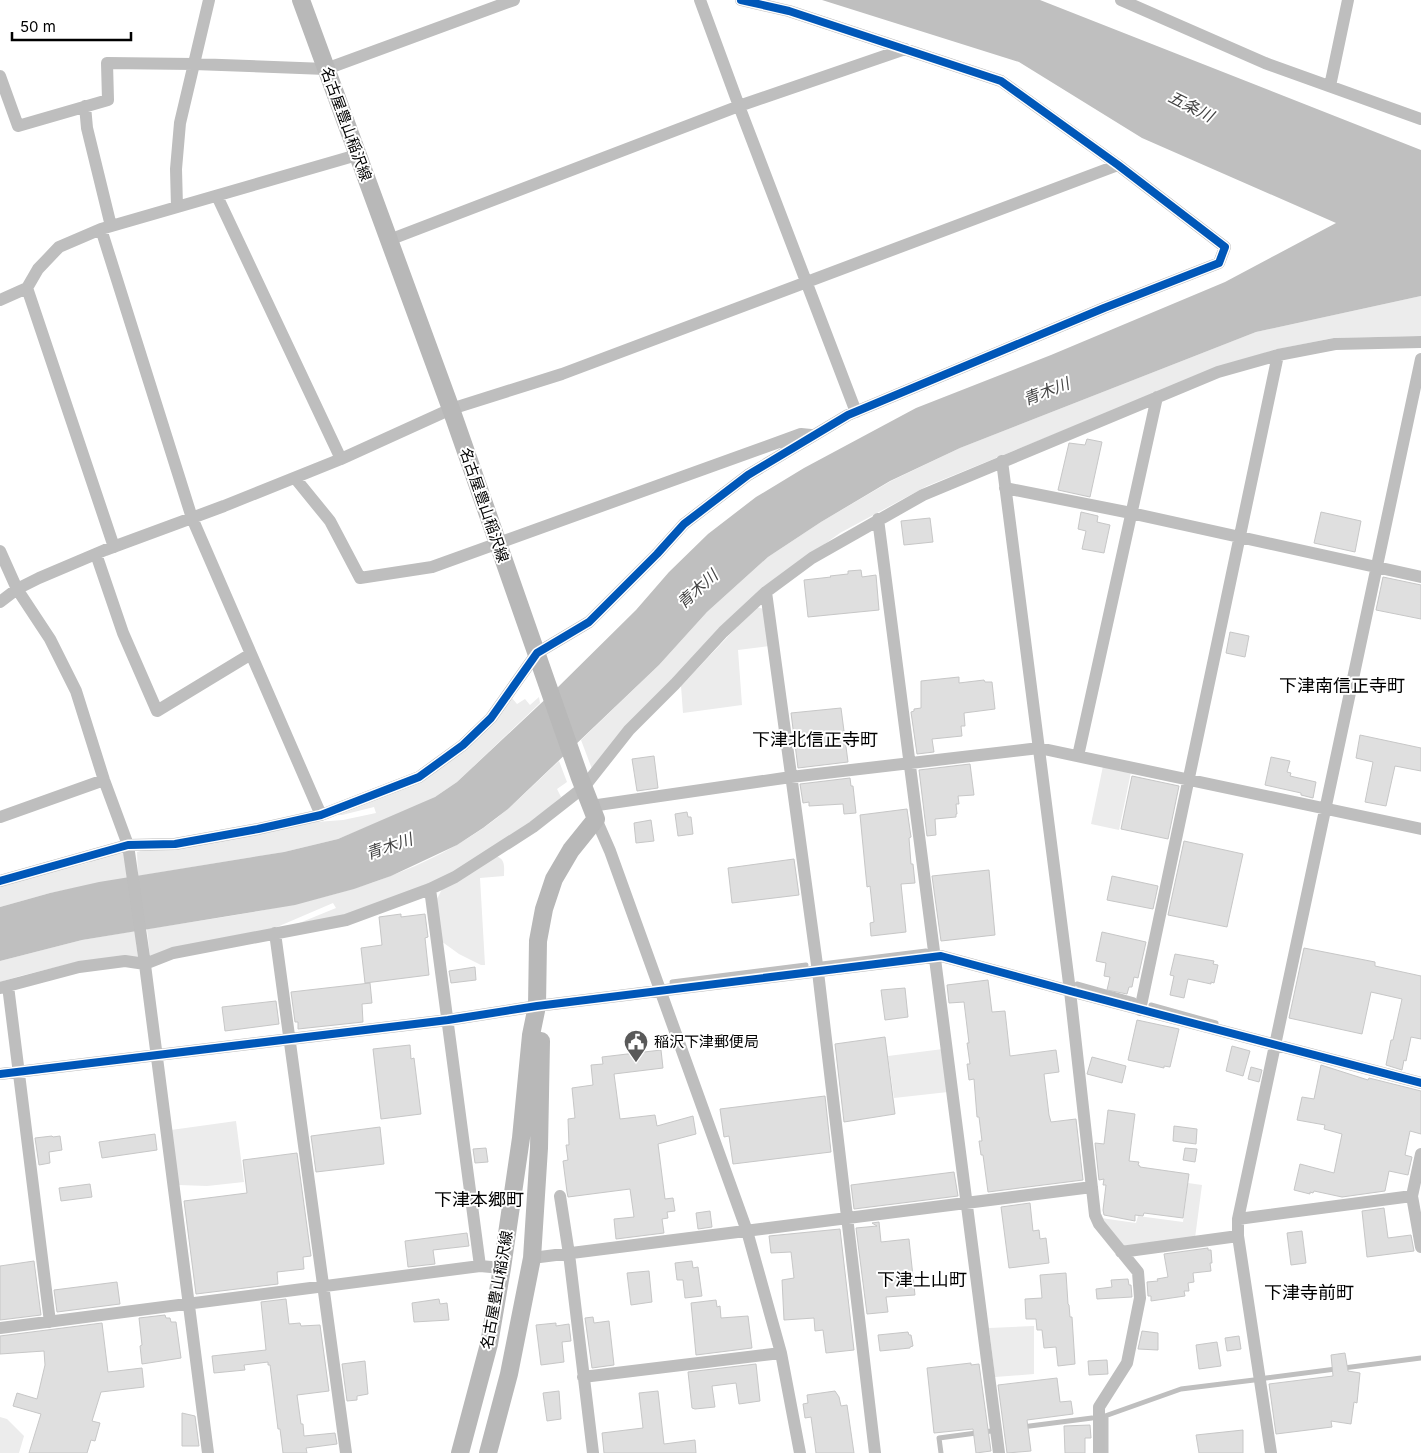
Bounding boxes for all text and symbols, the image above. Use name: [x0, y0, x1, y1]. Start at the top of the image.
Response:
scale bar: [12, 10, 131, 42]
text: 50 m: [20, 17, 56, 36]
street label: 名古屋豊山稲沢線: [317, 64, 376, 183]
water label: 五条川: [1165, 86, 1219, 127]
water label: 青木川: [1020, 372, 1074, 409]
street label: 名古屋豊山稲沢線: [456, 445, 513, 565]
water label: 青木川: [672, 564, 723, 612]
district label: 下津南信正寺町: [1279, 675, 1405, 696]
district label: 下津北信正寺町: [752, 729, 878, 750]
water label: 青木川: [363, 828, 417, 863]
public building icon: 稲沢下津郵便局: [623, 1029, 649, 1063]
place label: 稲沢下津郵便局: [654, 1032, 759, 1051]
district label: 下津本郷町: [434, 1189, 524, 1210]
street label: 名古屋豊山稲沢線: [477, 1229, 516, 1351]
district label: 下津土山町: [877, 1269, 967, 1290]
district label: 下津寺前町: [1264, 1282, 1354, 1303]

